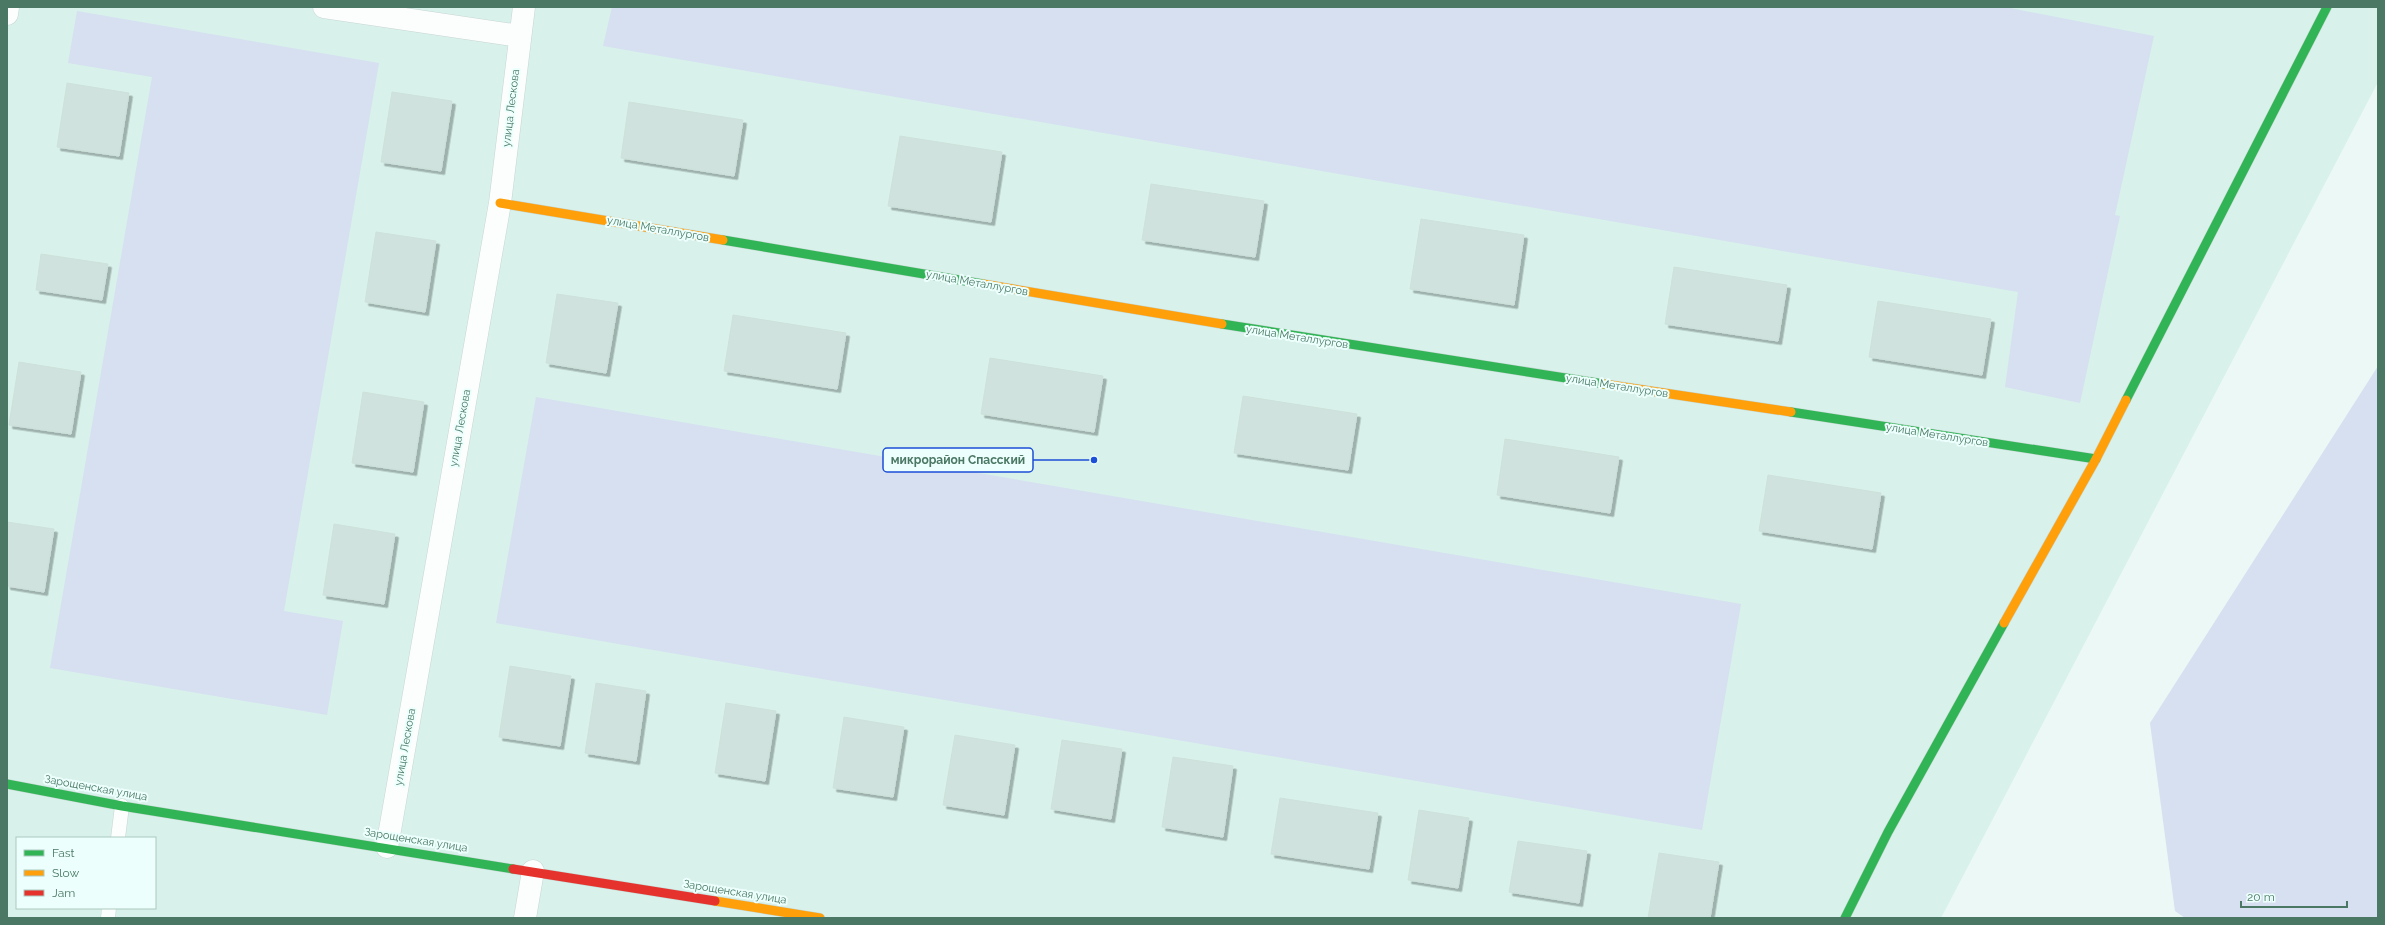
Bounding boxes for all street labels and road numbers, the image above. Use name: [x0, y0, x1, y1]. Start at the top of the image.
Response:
street label: улица Лескова: [500, 68, 522, 148]
street label: улица Металлургов: [606, 214, 710, 244]
street label: улица Металлургов: [925, 268, 1029, 298]
street label: улица Металлургов: [1245, 323, 1349, 352]
street label: улица Металлургов: [1565, 372, 1669, 401]
street label: улица Лескова: [447, 388, 473, 468]
street label: улица Металлургов: [1885, 421, 1989, 450]
street label: улица Лескова: [392, 707, 418, 787]
street label: Зарощенская улица: [44, 773, 148, 803]
street label: Зарощенская улица: [363, 825, 469, 855]
street label: Зарощенская улица: [682, 877, 788, 907]

